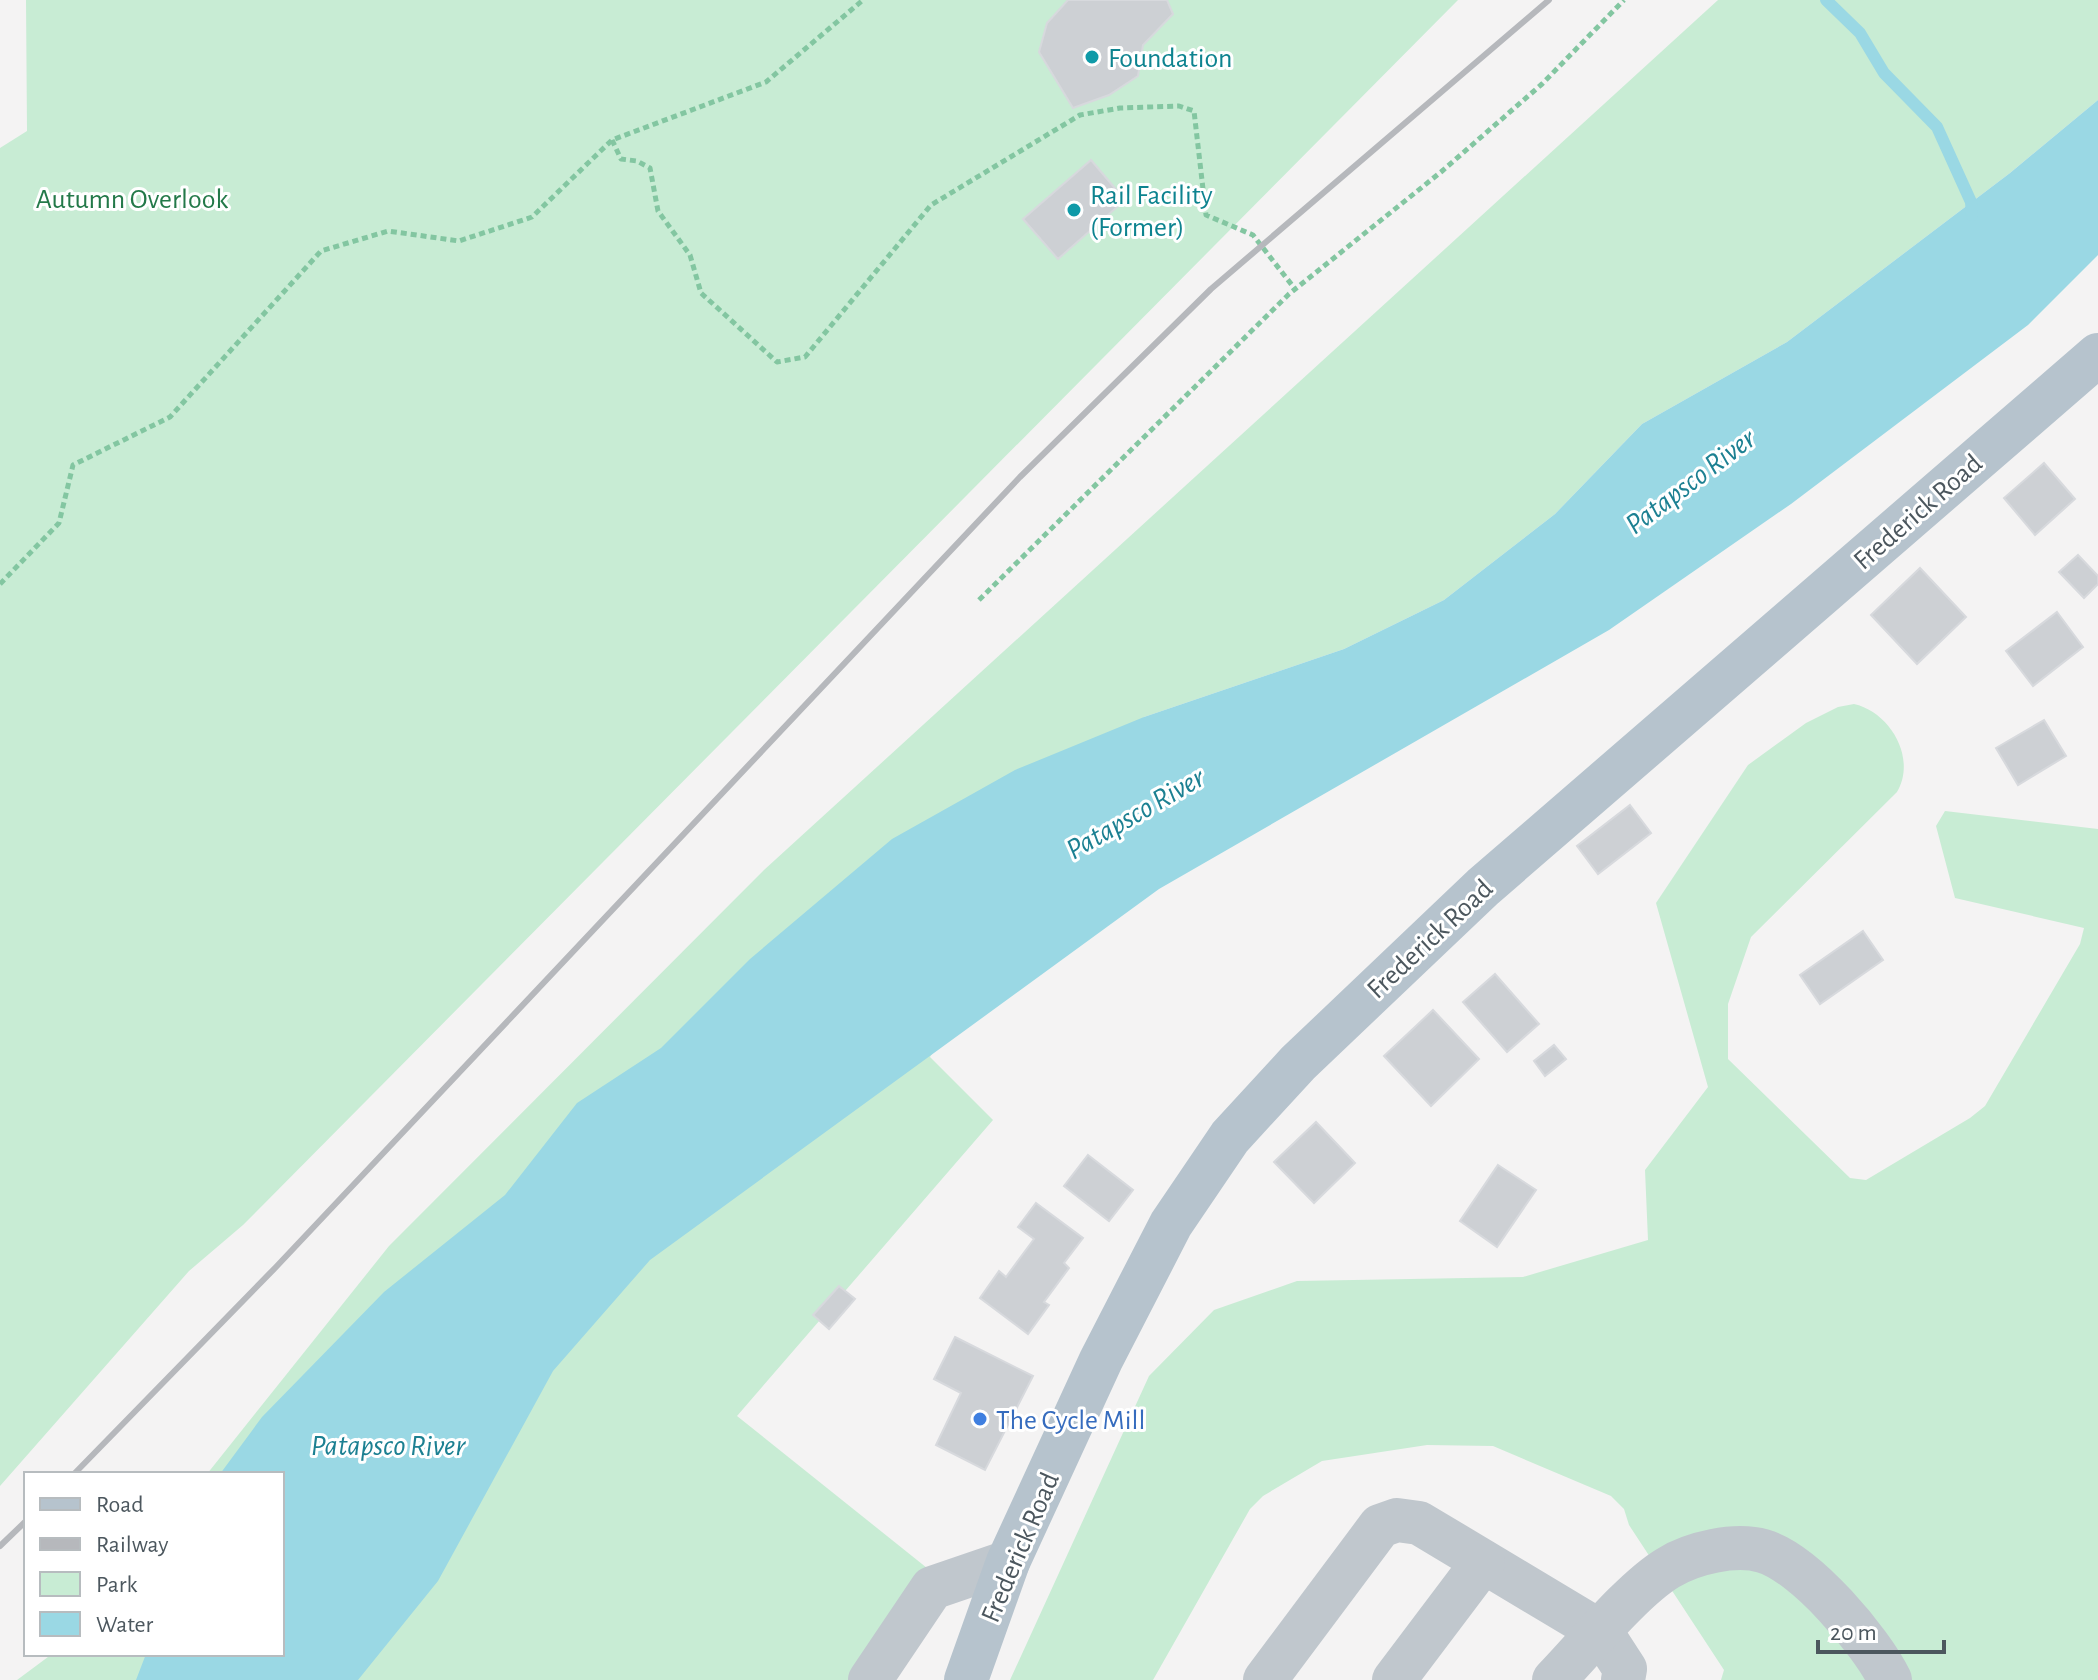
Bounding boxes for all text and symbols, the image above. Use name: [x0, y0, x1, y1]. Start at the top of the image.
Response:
place label: Foundation: [1108, 45, 1232, 73]
marker: Foundation: [1083, 48, 1101, 66]
place label: Rail Facility (Former): [1090, 182, 1213, 242]
park label: Autumn Overlook: [36, 186, 228, 214]
marker: Rail Facility (Former): [1065, 201, 1083, 219]
water label: Patapsco River: [1620, 423, 1762, 540]
street label: Frederick Road: [1849, 449, 1988, 576]
water label: Patapsco River: [1061, 762, 1211, 865]
street label: Frederick Road: [1362, 875, 1498, 1004]
place label: The Cycle Mill: [996, 1407, 1145, 1435]
marker: The Cycle Mill: [971, 1410, 989, 1428]
water label: Patapsco River: [311, 1431, 466, 1461]
street label: Frederick Road: [977, 1469, 1065, 1627]
legend: [24, 1472, 284, 1656]
text: Road: [96, 1493, 144, 1517]
text: Railway: [96, 1533, 168, 1557]
text: Park: [96, 1573, 137, 1597]
scale bar: [1818, 1604, 1944, 1654]
text: Water: [96, 1613, 154, 1637]
text: 20 m: [1830, 1621, 1877, 1645]

